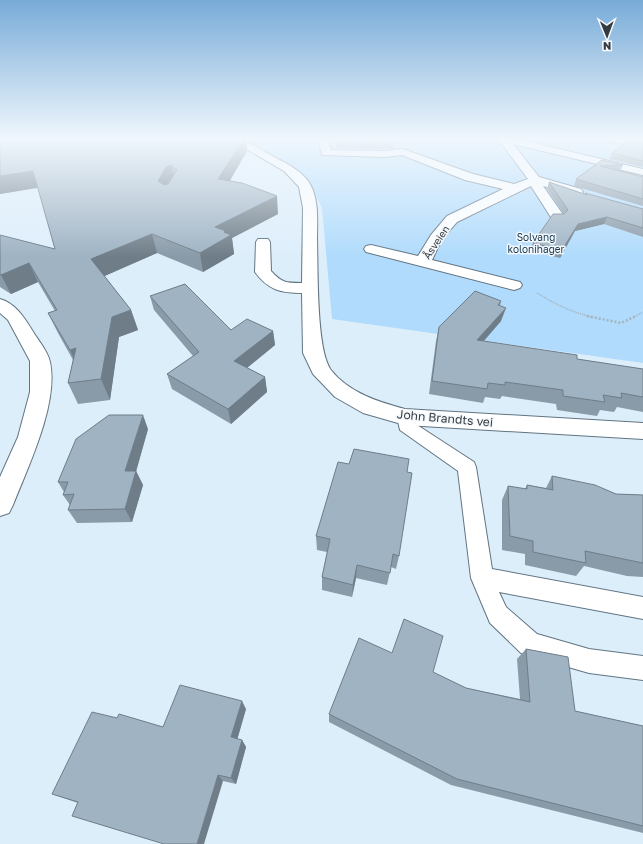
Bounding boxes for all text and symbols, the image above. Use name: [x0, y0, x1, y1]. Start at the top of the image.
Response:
north arrow: [587, 16, 627, 56]
text: N: [603, 40, 611, 53]
street label: Åsveien: [420, 222, 452, 261]
park label: Solvang kolonihager: [507, 231, 565, 255]
street label: John Brandts vei: [396, 406, 494, 430]

